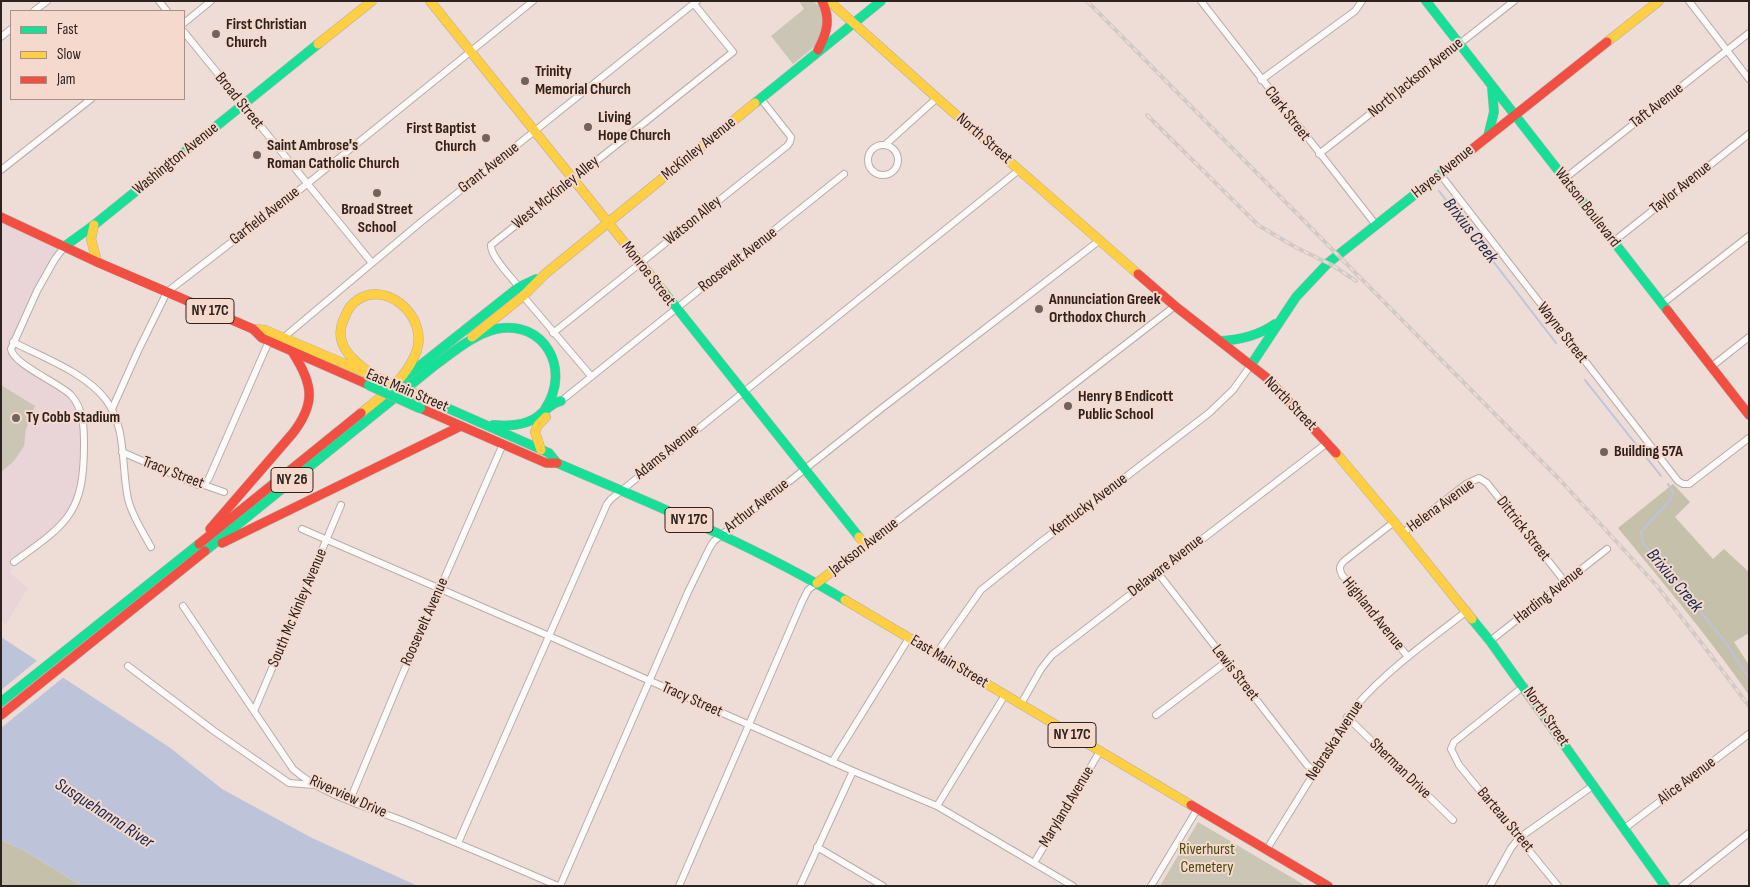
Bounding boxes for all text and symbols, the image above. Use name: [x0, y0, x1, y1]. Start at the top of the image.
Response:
legend: [10, 10, 185, 100]
place label: First Christian Church: [226, 15, 307, 53]
text: Fast: [57, 20, 78, 39]
marker: First Christian Church: [210, 28, 222, 40]
street label: North Jackson Avenue: [1365, 34, 1467, 122]
text: Slow: [57, 45, 81, 64]
place label: Trinity Memorial Church: [535, 62, 631, 100]
street label: Broad Street: [210, 69, 268, 133]
text: Jam: [57, 70, 75, 89]
marker: Trinity Memorial Church: [519, 75, 531, 87]
street label: Taft Avenue: [1626, 79, 1688, 133]
street label: Clark Street: [1260, 83, 1314, 145]
place label: Living Hope Church: [598, 108, 671, 146]
street label: North Street: [952, 110, 1016, 168]
street label: McKinley Avenue: [658, 113, 740, 185]
street label: Washington Avenue: [129, 119, 223, 199]
place label: First Baptist Church: [406, 119, 476, 157]
marker: Living Hope Church: [582, 121, 594, 133]
marker: First Baptist Church: [480, 132, 492, 144]
place label: Saint Ambrose's Roman Catholic Church: [267, 136, 399, 174]
street label: Grant Avenue: [455, 138, 523, 198]
street label: Hayes Avenue: [1408, 141, 1478, 203]
marker: Saint Ambrose's Roman Catholic Church: [251, 149, 263, 161]
street label: West McKinley Alley: [509, 152, 603, 234]
street label: Taylor Avenue: [1646, 157, 1716, 219]
street label: Watson Boulevard: [1550, 164, 1624, 252]
street label: Garfield Avenue: [226, 183, 304, 249]
marker: Broad Street School: [371, 187, 383, 199]
street label: Watson Alley: [660, 192, 726, 250]
water label: Brixius Creek: [1438, 194, 1502, 268]
place label: Broad Street School: [341, 200, 413, 238]
street label: Roosevelt Avenue: [695, 223, 781, 297]
street label: Monroe Street: [617, 238, 679, 310]
place label: Annunciation Greek Orthodox Church: [1049, 290, 1160, 328]
road number: NY 17C: [186, 298, 234, 324]
street label: Wayne Street: [1532, 299, 1592, 367]
marker: Annunciation Greek Orthodox Church: [1033, 303, 1045, 315]
street label: East Main Street: [363, 365, 451, 417]
street label: North Street: [1260, 373, 1320, 435]
place label: Henry B Endicott Public School: [1078, 387, 1173, 425]
marker: Henry B Endicott Public School: [1062, 400, 1074, 412]
place label: Ty Cobb Stadium: [26, 408, 120, 428]
marker: Ty Cobb Stadium: [10, 412, 22, 424]
street label: Adams Avenue: [631, 420, 703, 484]
place label: Building 57A: [1614, 442, 1683, 462]
marker: Building 57A: [1598, 446, 1610, 458]
street label: Tracy Street: [139, 452, 207, 494]
road number: NY 26: [271, 468, 313, 492]
street label: Kentucky Avenue: [1046, 470, 1132, 540]
street label: Arthur Avenue: [721, 475, 793, 537]
street label: Helena Avenue: [1404, 475, 1478, 537]
street label: Dittrick Street: [1492, 493, 1554, 565]
road number: NY 17C: [665, 508, 713, 532]
street label: Jackson Avenue: [826, 514, 902, 580]
street label: Delaware Avenue: [1124, 531, 1208, 601]
water label: Brixius Creek: [1641, 545, 1707, 617]
street label: South Mc Kinley Avenue: [264, 546, 332, 670]
street label: Harding Avenue: [1510, 562, 1588, 628]
street label: Highland Avenue: [1338, 574, 1408, 654]
street label: Roosevelt Avenue: [397, 575, 453, 669]
street label: East Main Street: [907, 631, 991, 693]
street label: Lewis Street: [1207, 641, 1263, 705]
street label: Tracy Street: [659, 678, 725, 722]
street label: North Street: [1519, 684, 1573, 750]
street label: Nebraska Avenue: [1302, 697, 1368, 785]
road number: NY 17C: [1048, 722, 1096, 748]
street label: Sherman Drive: [1365, 735, 1435, 803]
street label: Alice Avenue: [1654, 753, 1720, 809]
street label: Maryland Avenue: [1035, 763, 1099, 851]
street label: Riverview Drive: [306, 771, 390, 823]
water label: Susquehanna River: [51, 774, 157, 854]
street label: Barteau Street: [1472, 784, 1538, 856]
park label: Riverhurst Cemetery: [1179, 840, 1235, 878]

